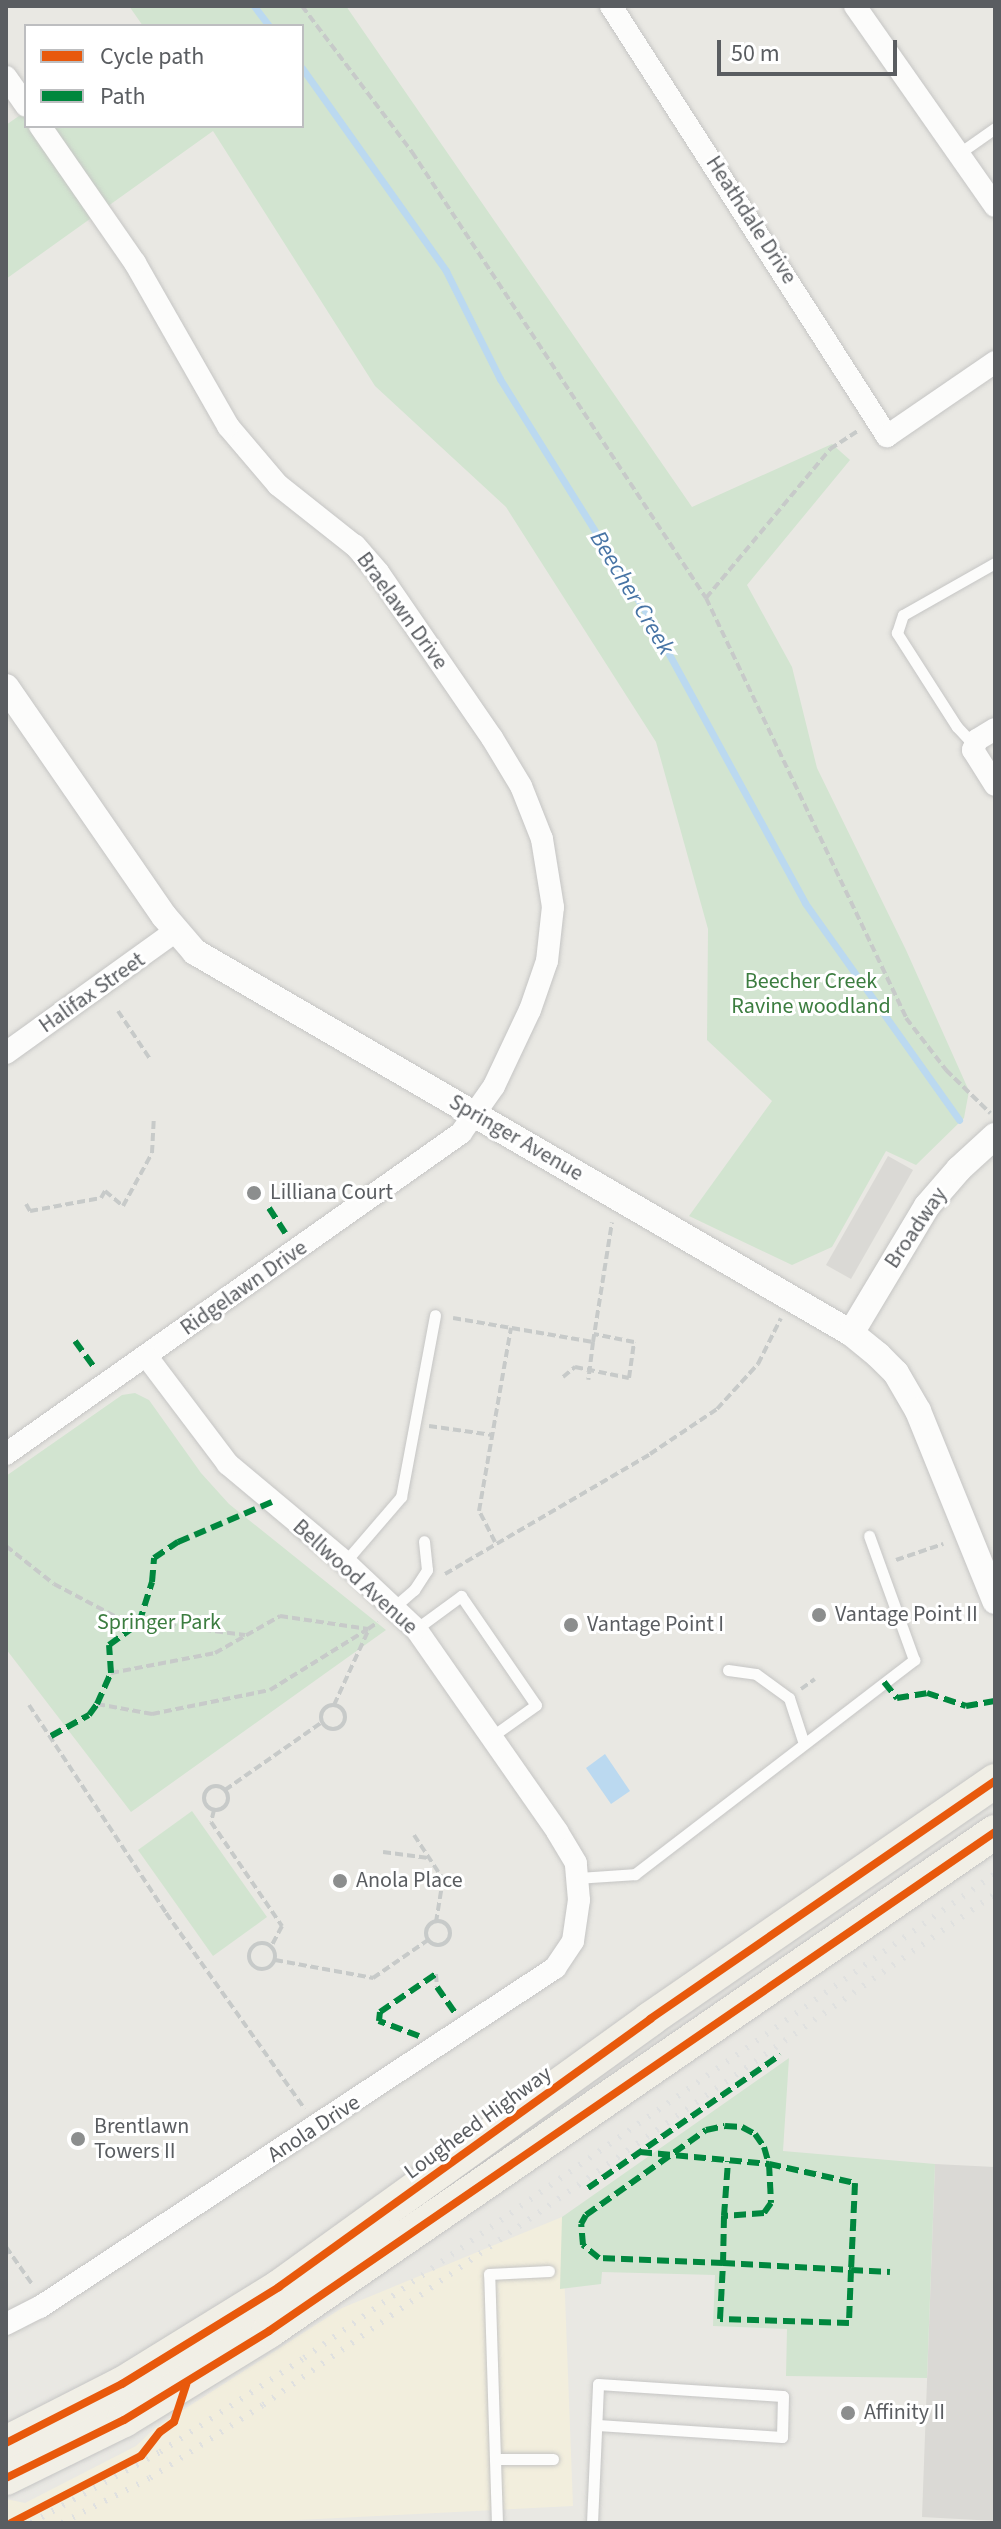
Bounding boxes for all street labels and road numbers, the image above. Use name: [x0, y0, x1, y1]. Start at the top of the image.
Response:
street label: Heathdale Drive: [700, 151, 802, 289]
street label: Braelawn Drive: [351, 547, 453, 675]
street label: Halifax Street: [34, 947, 150, 1039]
street label: Springer Avenue: [444, 1089, 588, 1187]
street label: Broadway: [879, 1182, 953, 1274]
street label: Ridgelawn Drive: [176, 1235, 312, 1341]
street label: Bellwood Avenue: [287, 1514, 423, 1640]
street label: Lougheed Highway: [399, 2061, 557, 2185]
street label: Anola Drive: [263, 2089, 365, 2169]

